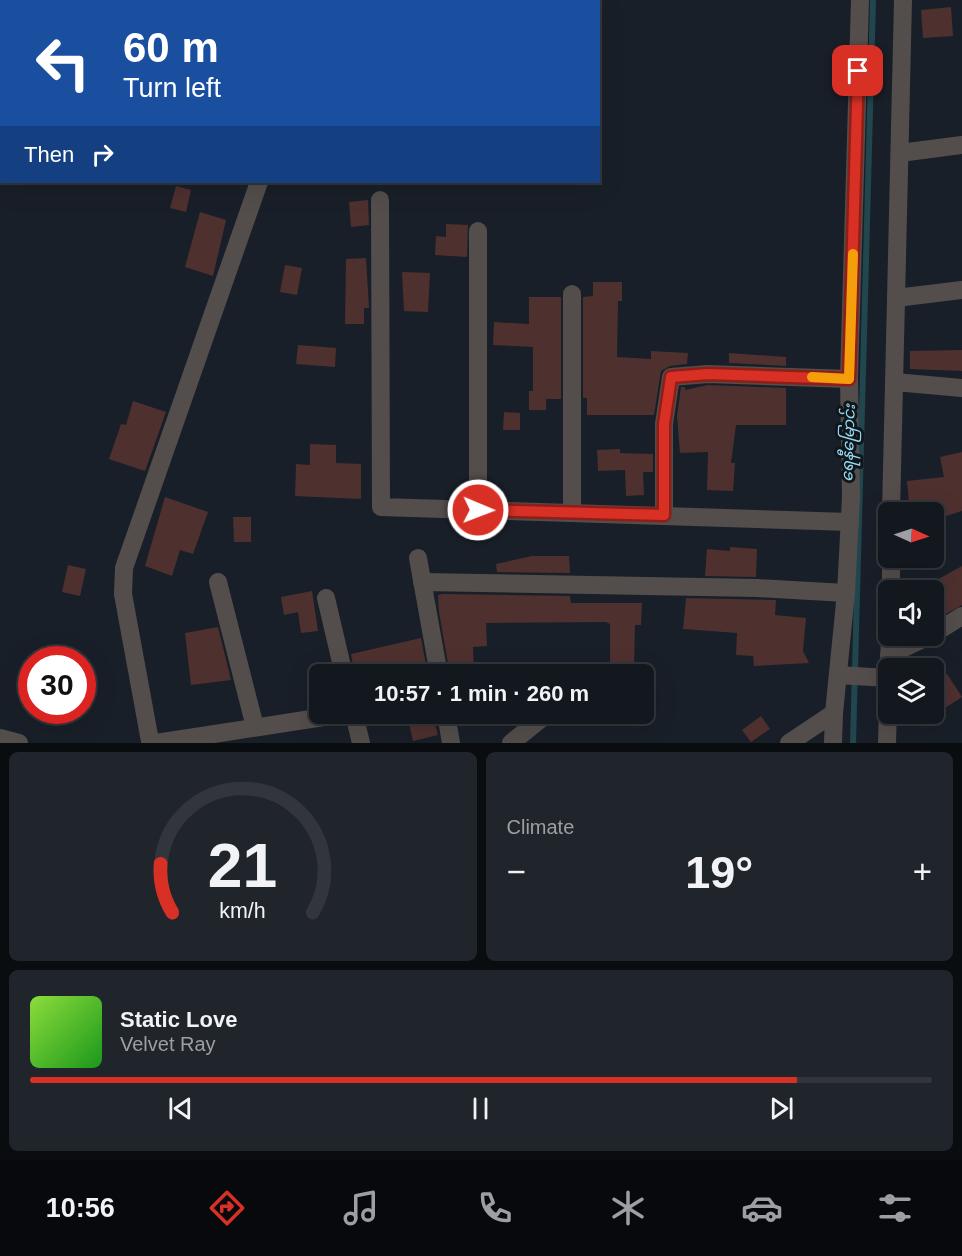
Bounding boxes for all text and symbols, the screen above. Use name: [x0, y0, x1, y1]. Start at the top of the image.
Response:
icon: left: [24, 24, 102, 102]
text: 60 m: [123, 24, 219, 71]
pin: [832, 45, 883, 96]
icon: arrive: [841, 54, 874, 87]
text: Turn left: [123, 73, 221, 103]
icon: right: [86, 138, 119, 171]
text: Then: [24, 142, 74, 167]
water label: ရေနီမြောင်း: [835, 402, 863, 482]
position arrow: [446, 478, 510, 542]
north arrow: [878, 502, 944, 568]
map controls: [878, 502, 944, 724]
button: sound: [878, 580, 944, 646]
speed limit sign: 30: [18, 646, 96, 724]
button: layers: [878, 658, 944, 724]
text: 10:57 · 1 min · 260 m: [374, 681, 589, 706]
text: Climate: [507, 816, 574, 838]
text: 21: [208, 831, 277, 900]
text: 19°: [685, 847, 753, 898]
text: −: [507, 853, 526, 890]
text: +: [913, 853, 932, 890]
text: km/h: [220, 900, 266, 924]
text: Static Love: [120, 1007, 237, 1032]
text: Velvet Ray: [120, 1033, 216, 1055]
icon: previous: [164, 1092, 197, 1125]
icon: pause: [464, 1092, 497, 1125]
icon: next: [765, 1092, 798, 1125]
icon: directions: [206, 1187, 248, 1229]
icon: music: [340, 1187, 382, 1229]
icon: phone: [474, 1187, 516, 1229]
icon: climate: [607, 1187, 649, 1229]
icon: car: [741, 1187, 783, 1229]
icon: filters: [874, 1187, 916, 1229]
text: 10:56: [46, 1193, 115, 1223]

